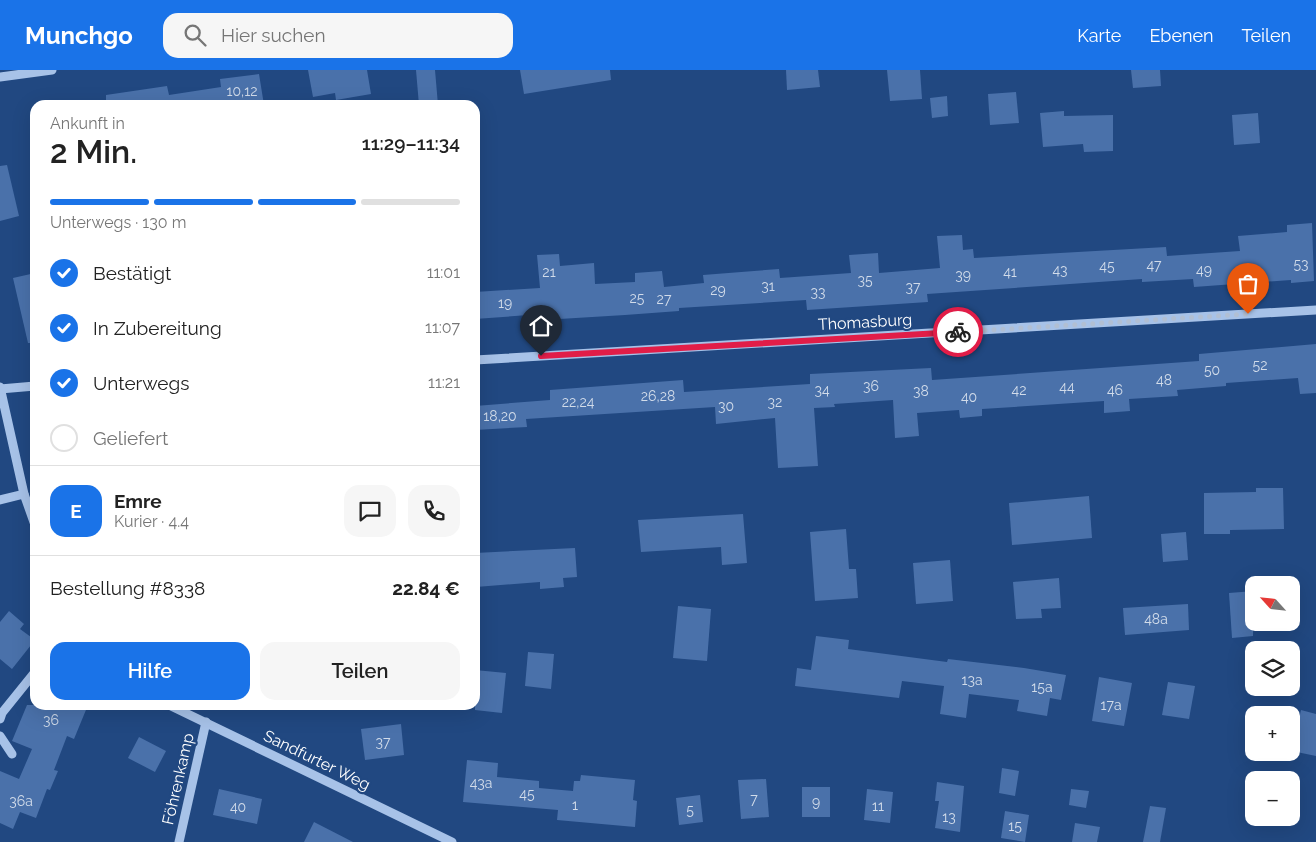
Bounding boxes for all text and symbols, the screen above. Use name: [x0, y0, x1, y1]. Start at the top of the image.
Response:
search box: [163, 13, 513, 58]
text: Munchgo: [25, 21, 133, 50]
icon: search: [181, 21, 209, 49]
text: Hier suchen: [221, 24, 325, 46]
text: Karte: [1077, 25, 1121, 46]
text: Ebenen: [1149, 25, 1214, 46]
text: Teilen: [1242, 25, 1291, 46]
house number: 10,12: [227, 83, 258, 99]
text: Ankunft in: [50, 114, 125, 133]
text: 11:29–11:34: [362, 132, 460, 154]
text: 2 Min.: [50, 133, 137, 170]
text: Unterwegs · 130 m: [50, 213, 186, 232]
house number: 53: [1293, 256, 1309, 272]
house number: 47: [1146, 257, 1162, 273]
house number: 45: [1099, 258, 1115, 274]
icon: check: [50, 259, 78, 287]
text: Bestätigt: [93, 262, 171, 284]
house number: 43: [1052, 262, 1068, 278]
house number: 49: [1196, 262, 1212, 278]
text: 11:01: [427, 263, 460, 282]
pin: [1227, 263, 1269, 314]
house number: 21: [542, 264, 556, 280]
house number: 41: [1003, 264, 1017, 280]
house number: 39: [955, 267, 971, 283]
icon: bag: [1234, 270, 1262, 298]
house number: 35: [857, 272, 873, 288]
house number: 31: [761, 278, 775, 294]
house number: 37: [906, 279, 921, 295]
house number: 29: [710, 282, 726, 298]
house number: 33: [811, 284, 825, 300]
house number: 25: [630, 290, 645, 306]
house number: 27: [657, 291, 672, 307]
house number: 19: [498, 295, 512, 311]
pin: [520, 305, 562, 356]
courier: [933, 307, 983, 357]
street label: Thomasburg: [817, 310, 913, 334]
icon: home: [527, 312, 555, 340]
icon: check: [50, 314, 78, 342]
text: In Zubereitung: [93, 317, 222, 339]
text: 11:07: [425, 318, 460, 337]
icon: bike: [944, 318, 972, 346]
house number: 52: [1253, 357, 1267, 373]
house number: 50: [1204, 362, 1220, 378]
icon: check: [50, 369, 78, 397]
text: Unterwegs: [93, 372, 189, 394]
house number: 48: [1156, 372, 1172, 388]
text: 11:21: [428, 373, 460, 392]
house number: 36: [863, 378, 879, 394]
house number: 44: [1059, 379, 1075, 395]
house number: 34: [814, 382, 830, 398]
house number: 42: [1012, 382, 1026, 398]
house number: 46: [1107, 382, 1123, 398]
house number: 38: [913, 383, 929, 399]
house number: 26,28: [641, 388, 675, 404]
house number: 40: [961, 389, 977, 405]
house number: 22,24: [562, 394, 595, 410]
house number: 32: [768, 394, 782, 410]
house number: 30: [718, 398, 734, 414]
house number: 18,20: [483, 408, 517, 424]
text: Geliefert: [93, 427, 168, 449]
button: chat: [344, 485, 396, 537]
button: phone: [408, 485, 460, 537]
text: Emre: [114, 490, 162, 512]
text: E: [70, 500, 82, 522]
text: Kurier · 4.4: [114, 512, 189, 531]
north arrow: [1245, 576, 1300, 631]
map controls: [1245, 576, 1300, 826]
text: Bestellung #8338: [50, 577, 205, 599]
text: 22.84 €: [392, 577, 460, 599]
house number: 48a: [1144, 611, 1168, 627]
button: layers: [1245, 641, 1300, 696]
button: Hilfe: [50, 642, 250, 700]
button: Teilen: [260, 642, 460, 700]
house number: 13a: [961, 672, 983, 688]
house number: 15a: [1031, 679, 1053, 695]
house number: 17a: [1100, 697, 1122, 713]
button: +: [1245, 706, 1300, 761]
house number: 36: [43, 712, 59, 728]
street label: Sandfurter Weg: [261, 726, 373, 794]
street label: Föhrenkamp: [158, 731, 198, 827]
house number: 37: [376, 734, 391, 750]
button: −: [1245, 771, 1300, 826]
house number: 43a: [470, 775, 492, 791]
house number: 45: [519, 786, 535, 802]
house number: 7: [750, 791, 758, 807]
house number: 36a: [9, 793, 33, 809]
house number: 9: [812, 794, 820, 810]
house number: 1: [572, 797, 578, 813]
house number: 11: [872, 798, 884, 814]
house number: 40: [230, 799, 246, 815]
house number: 5: [686, 802, 694, 818]
house number: 13: [942, 809, 956, 825]
house number: 15: [1008, 818, 1022, 834]

